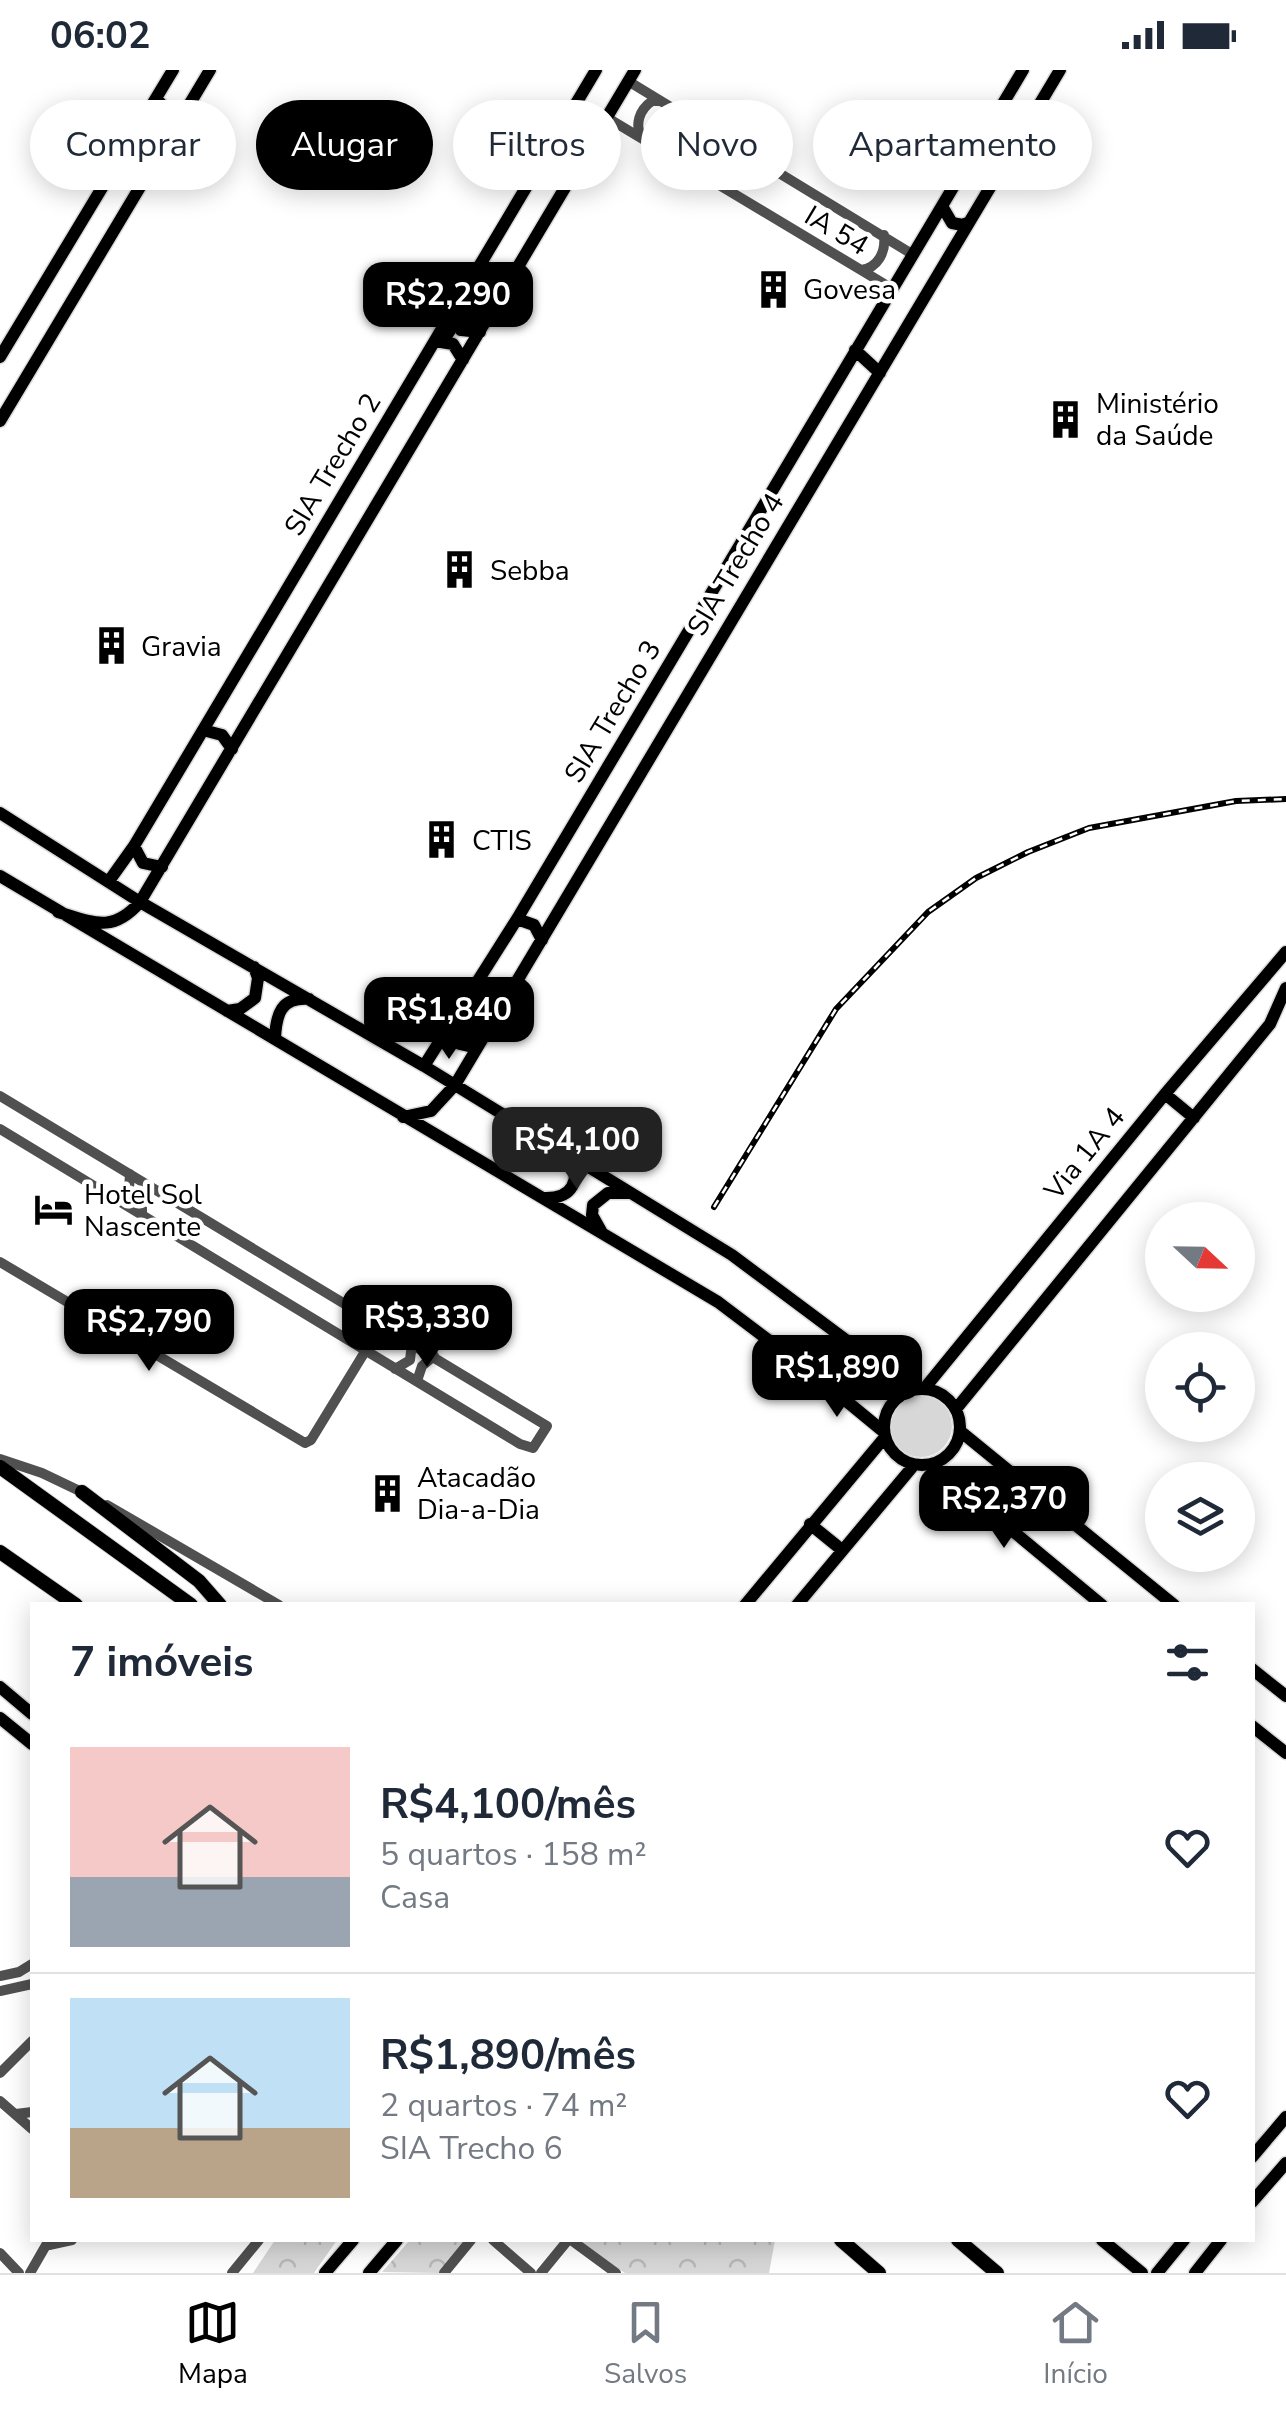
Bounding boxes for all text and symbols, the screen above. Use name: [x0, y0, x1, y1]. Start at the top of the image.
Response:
text: 06:02: [50, 10, 151, 61]
chip: Comprar: [30, 100, 236, 190]
chip: Alugar: [256, 100, 433, 190]
chip: Filtros: [453, 100, 621, 190]
chip: Novo: [641, 100, 793, 190]
chip: Apartamento: [813, 100, 1092, 190]
street label: IA 54: [797, 197, 876, 265]
pin: R$2,290: [356, 262, 540, 347]
building icon: Govesa: [752, 268, 794, 310]
place label: Govesa: [803, 271, 896, 309]
text: R$2,290: [385, 273, 511, 316]
place label: Ministério da Saúde: [1096, 385, 1219, 455]
street label: SIA Trecho 2: [275, 386, 390, 543]
building icon: Ministério da Saúde: [1045, 398, 1087, 440]
street label: SIA Trecho 4: [678, 486, 793, 643]
building icon: Sebba: [439, 549, 481, 591]
place label: Sebba: [490, 552, 570, 590]
building icon: Gravia: [90, 625, 132, 667]
place label: Gravia: [141, 628, 222, 666]
street label: SIA Trecho 3: [555, 633, 670, 790]
building icon: CTIS: [421, 819, 463, 861]
place label: CTIS: [472, 822, 532, 860]
pin: R$1,840: [357, 977, 541, 1062]
text: R$1,840: [386, 988, 512, 1031]
street label: Via 1A 4: [1035, 1099, 1134, 1209]
pin: R$4,100: [485, 1107, 669, 1192]
text: R$4,100: [514, 1118, 640, 1161]
place label: Hotel Sol Nascente: [84, 1176, 203, 1246]
hotel icon: Hotel Sol Nascente: [33, 1189, 75, 1231]
north arrow: [1145, 1202, 1255, 1312]
map controls: [1145, 1202, 1255, 1572]
pin: R$3,330: [335, 1285, 519, 1370]
pin: R$2,790: [57, 1289, 241, 1374]
text: R$3,330: [364, 1296, 490, 1339]
text: R$2,790: [86, 1300, 212, 1343]
button: locate: [1145, 1332, 1255, 1442]
pin: R$1,890: [745, 1335, 929, 1420]
text: R$1,890: [774, 1346, 900, 1389]
place label: Atacadão Dia-a-Dia: [417, 1459, 540, 1529]
button: layers: [1145, 1462, 1255, 1572]
pin: R$2,370: [912, 1466, 1096, 1551]
building icon: Atacadão Dia-a-Dia: [366, 1472, 408, 1514]
text: R$2,370: [941, 1477, 1067, 1520]
text: 7 imóveis: [70, 1634, 254, 1691]
icon: filters: [1160, 1635, 1215, 1690]
text: R$4,100/mês: [380, 1776, 636, 1833]
icon: home: [150, 1787, 270, 1907]
icon: heart: [1160, 1820, 1215, 1875]
text: 5 quartos · 158 m²: [380, 1833, 647, 1876]
text: Casa: [380, 1876, 450, 1919]
text: R$1,890/mês: [380, 2027, 636, 2084]
icon: home: [150, 2038, 270, 2158]
icon: heart: [1160, 2071, 1215, 2126]
text: 2 quartos · 74 m²: [380, 2084, 627, 2127]
text: SIA Trecho 6: [380, 2127, 563, 2170]
tab: Mapa: [178, 2295, 248, 2393]
tab: Salvos: [604, 2295, 687, 2393]
tab: Início: [1043, 2295, 1108, 2393]

